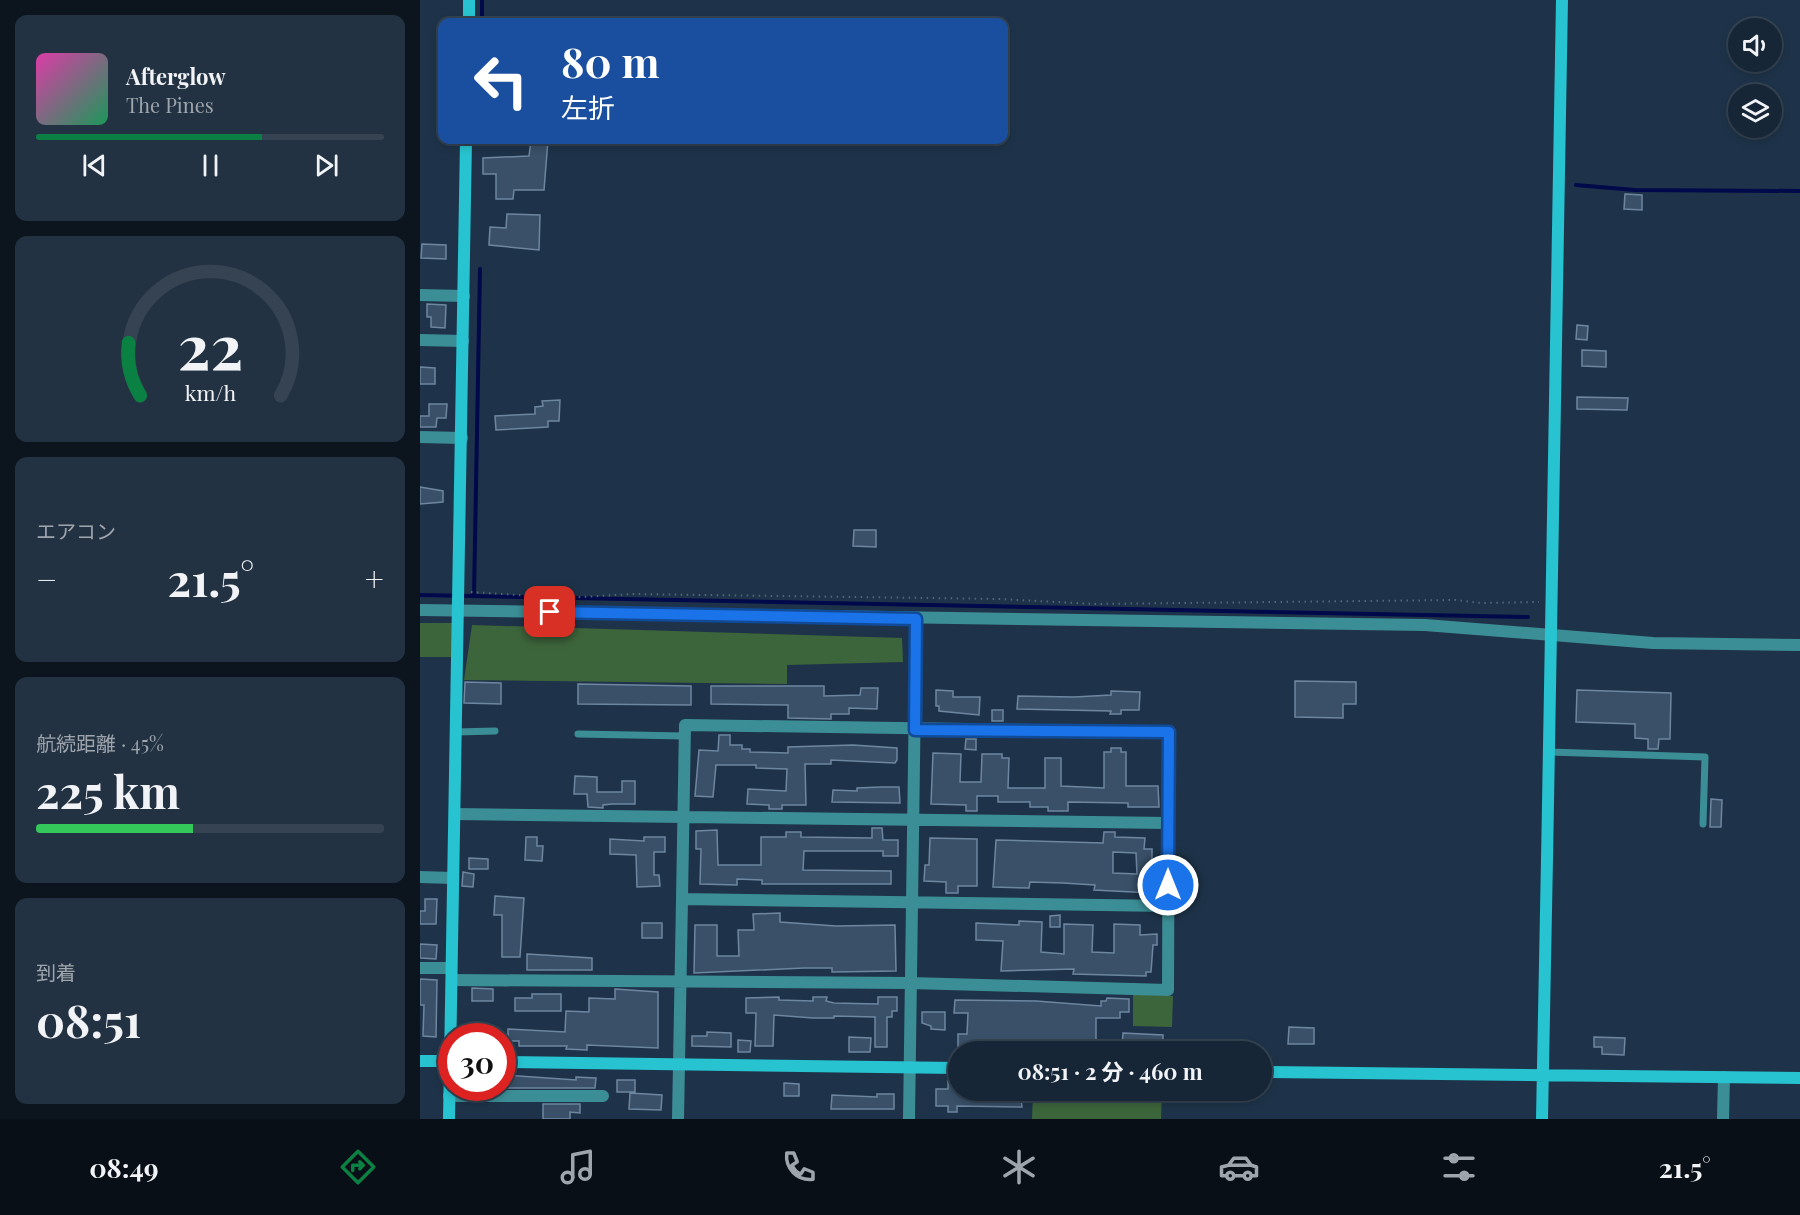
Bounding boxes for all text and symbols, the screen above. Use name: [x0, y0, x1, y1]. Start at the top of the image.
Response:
map controls: [1728, 18, 1782, 138]
button: sound: [1728, 18, 1782, 72]
text: 80 m: [561, 33, 659, 89]
icon: left: [462, 42, 540, 120]
text: Afterglow: [126, 61, 226, 91]
button: layers: [1728, 84, 1782, 138]
text: 左折: [561, 89, 615, 125]
text: The Pines: [126, 91, 214, 118]
icon: previous: [78, 149, 111, 182]
icon: pause: [194, 149, 227, 182]
icon: next: [310, 149, 343, 182]
text: 22: [177, 302, 243, 386]
text: km/h: [184, 378, 236, 406]
text: エアコン: [36, 517, 116, 544]
text: 21.5°: [168, 548, 254, 608]
text: −: [36, 556, 57, 600]
text: +: [365, 556, 384, 600]
pin: [524, 586, 575, 637]
icon: arrive: [533, 595, 566, 628]
text: 航続距離 · 45%: [36, 729, 164, 756]
text: 225 km: [36, 760, 180, 820]
position arrow: [1136, 853, 1200, 917]
text: 到着: [36, 958, 76, 985]
text: 08:51: [36, 989, 141, 1049]
speed limit sign: 30: [438, 1023, 516, 1101]
text: 08:51 · 2 分 · 460 m: [1017, 1056, 1203, 1086]
icon: directions: [337, 1146, 379, 1188]
icon: music: [557, 1146, 599, 1188]
icon: phone: [778, 1146, 820, 1188]
icon: climate: [998, 1146, 1040, 1188]
icon: car: [1218, 1146, 1260, 1188]
icon: filters: [1438, 1146, 1480, 1188]
text: 08:49: [89, 1149, 159, 1185]
text: 21.5°: [1659, 1149, 1711, 1185]

